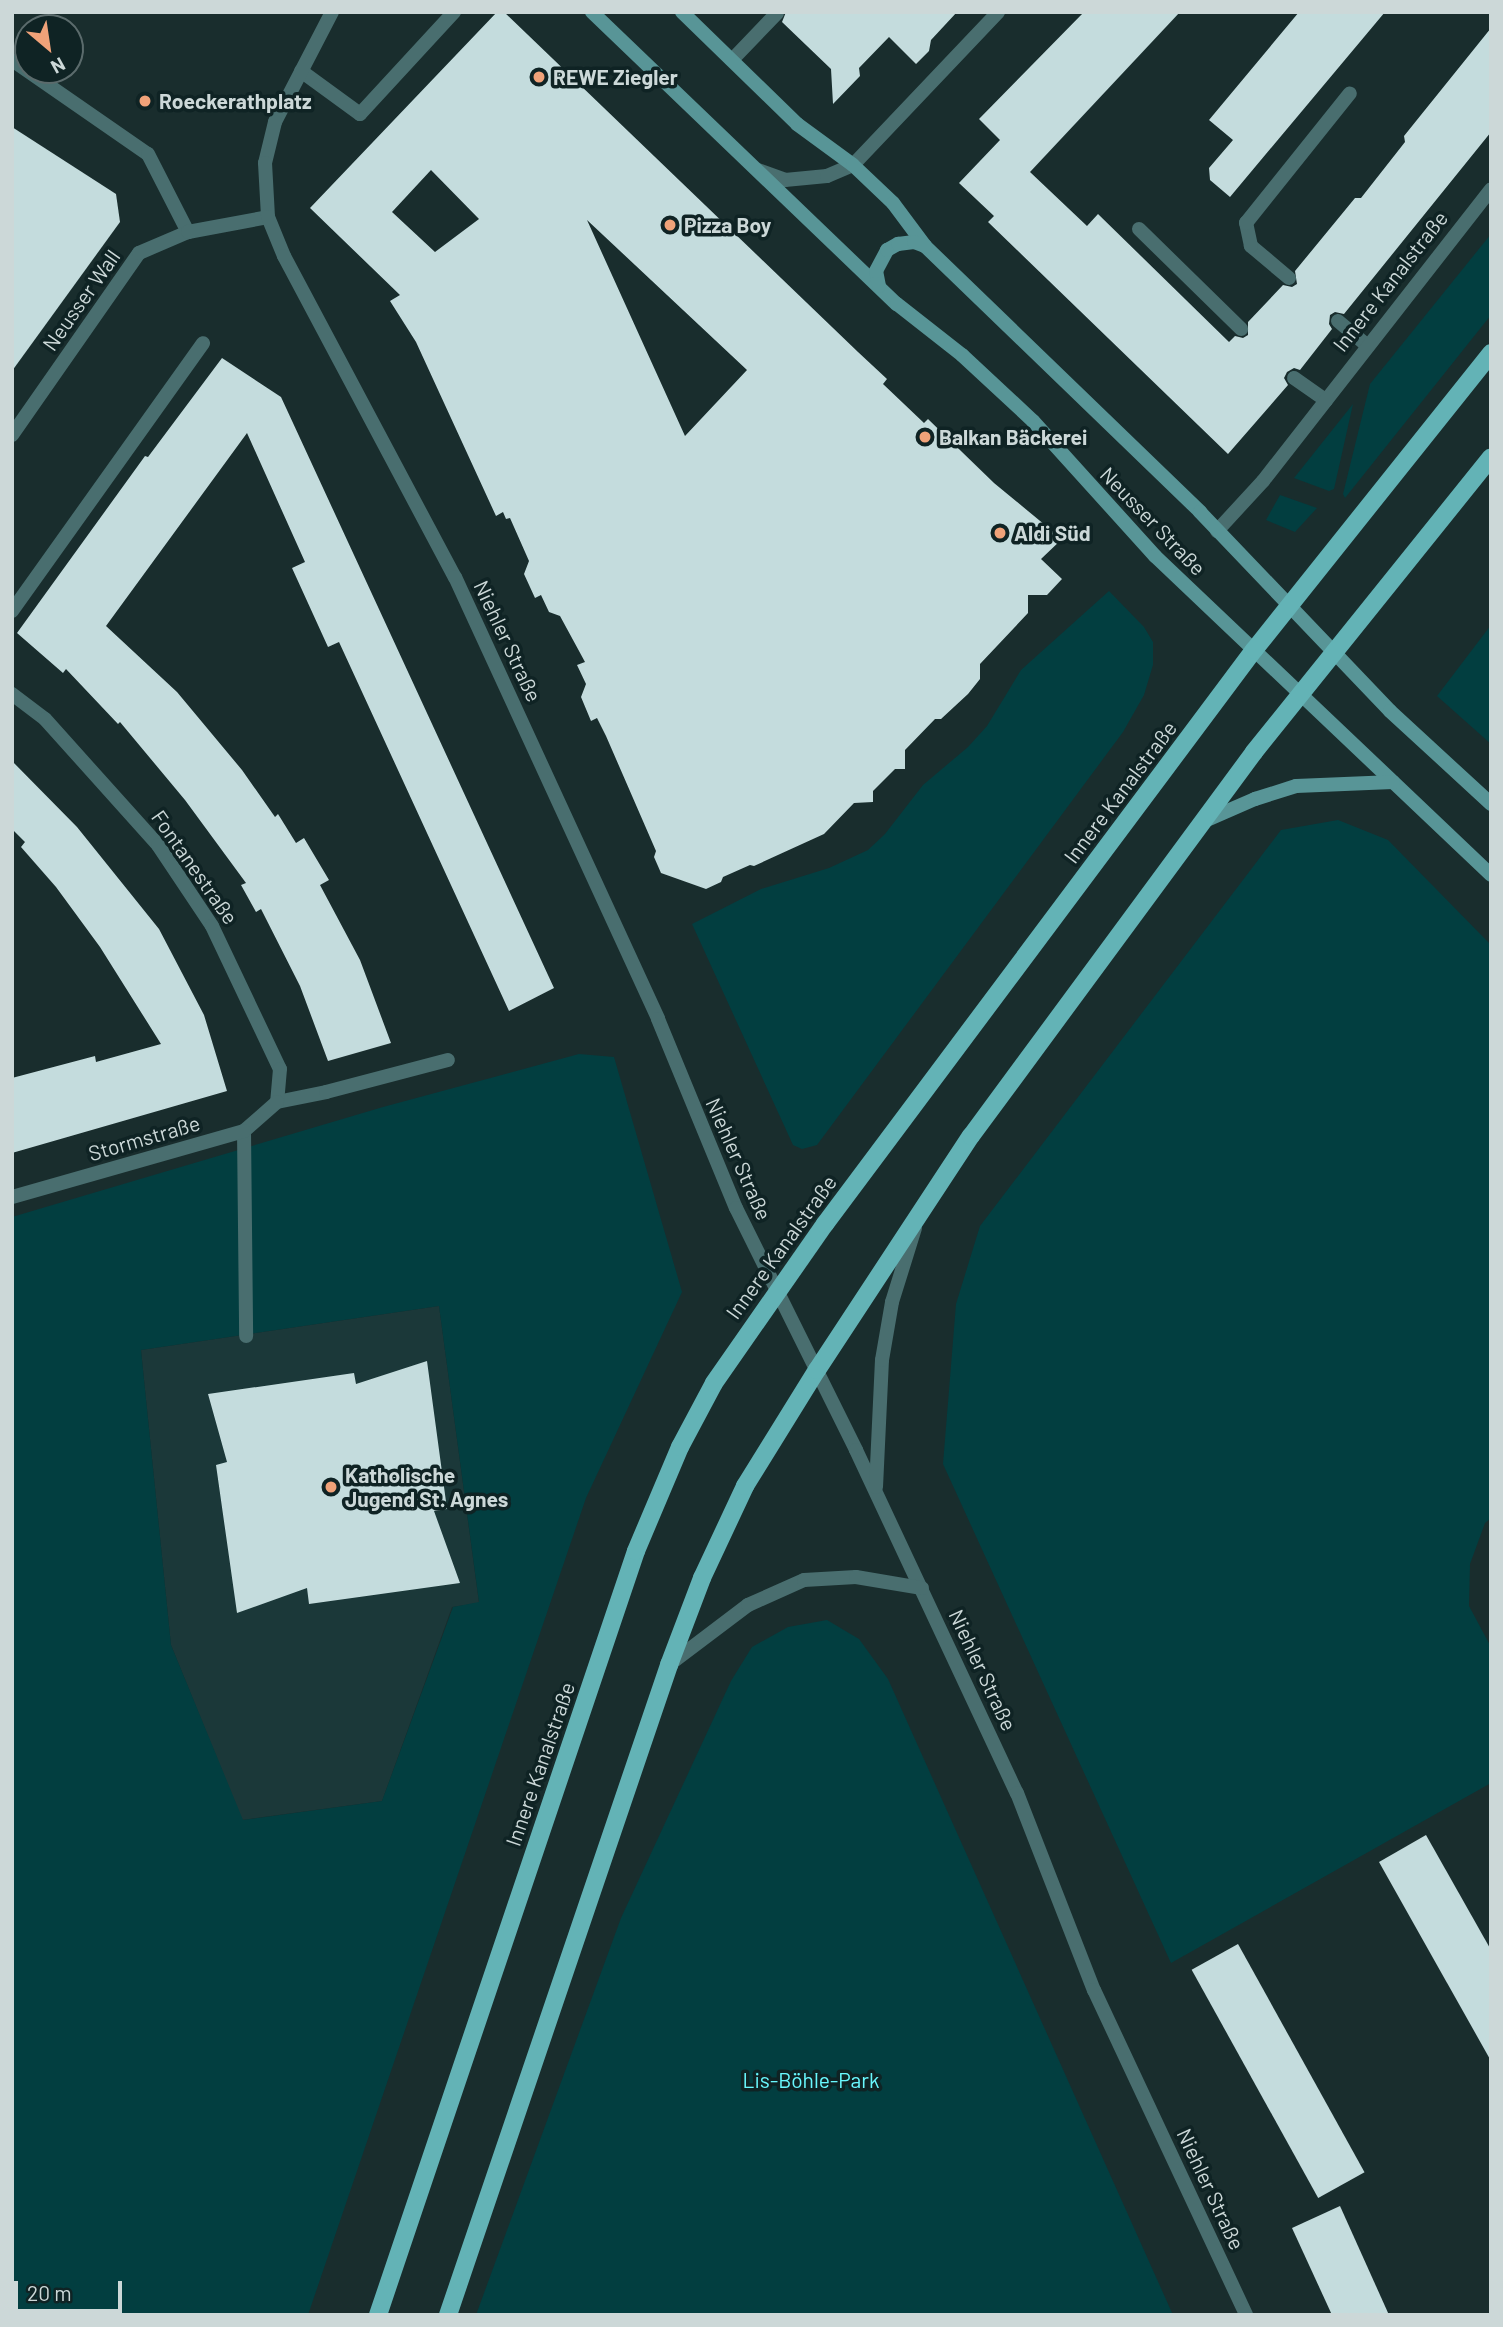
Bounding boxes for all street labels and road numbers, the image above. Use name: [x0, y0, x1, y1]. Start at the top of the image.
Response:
street label: Innere Kanalstraße: [1327, 206, 1453, 356]
street label: Neusser Wall: [37, 245, 125, 355]
street label: Neusser Straße: [1095, 462, 1211, 580]
street label: Niehler Straße: [469, 576, 547, 706]
street label: Innere Kanalstraße: [1058, 716, 1182, 868]
street label: Fontanestraße: [146, 805, 244, 929]
street label: Niehler Straße: [701, 1094, 777, 1224]
street label: Stormstraße: [85, 1110, 203, 1166]
street label: Innere Kanalstraße: [720, 1170, 842, 1324]
street label: Niehler Straße: [944, 1605, 1022, 1735]
street label: Innere Kanalstraße: [500, 1679, 580, 1849]
street label: Niehler Straße: [1172, 2124, 1250, 2254]

